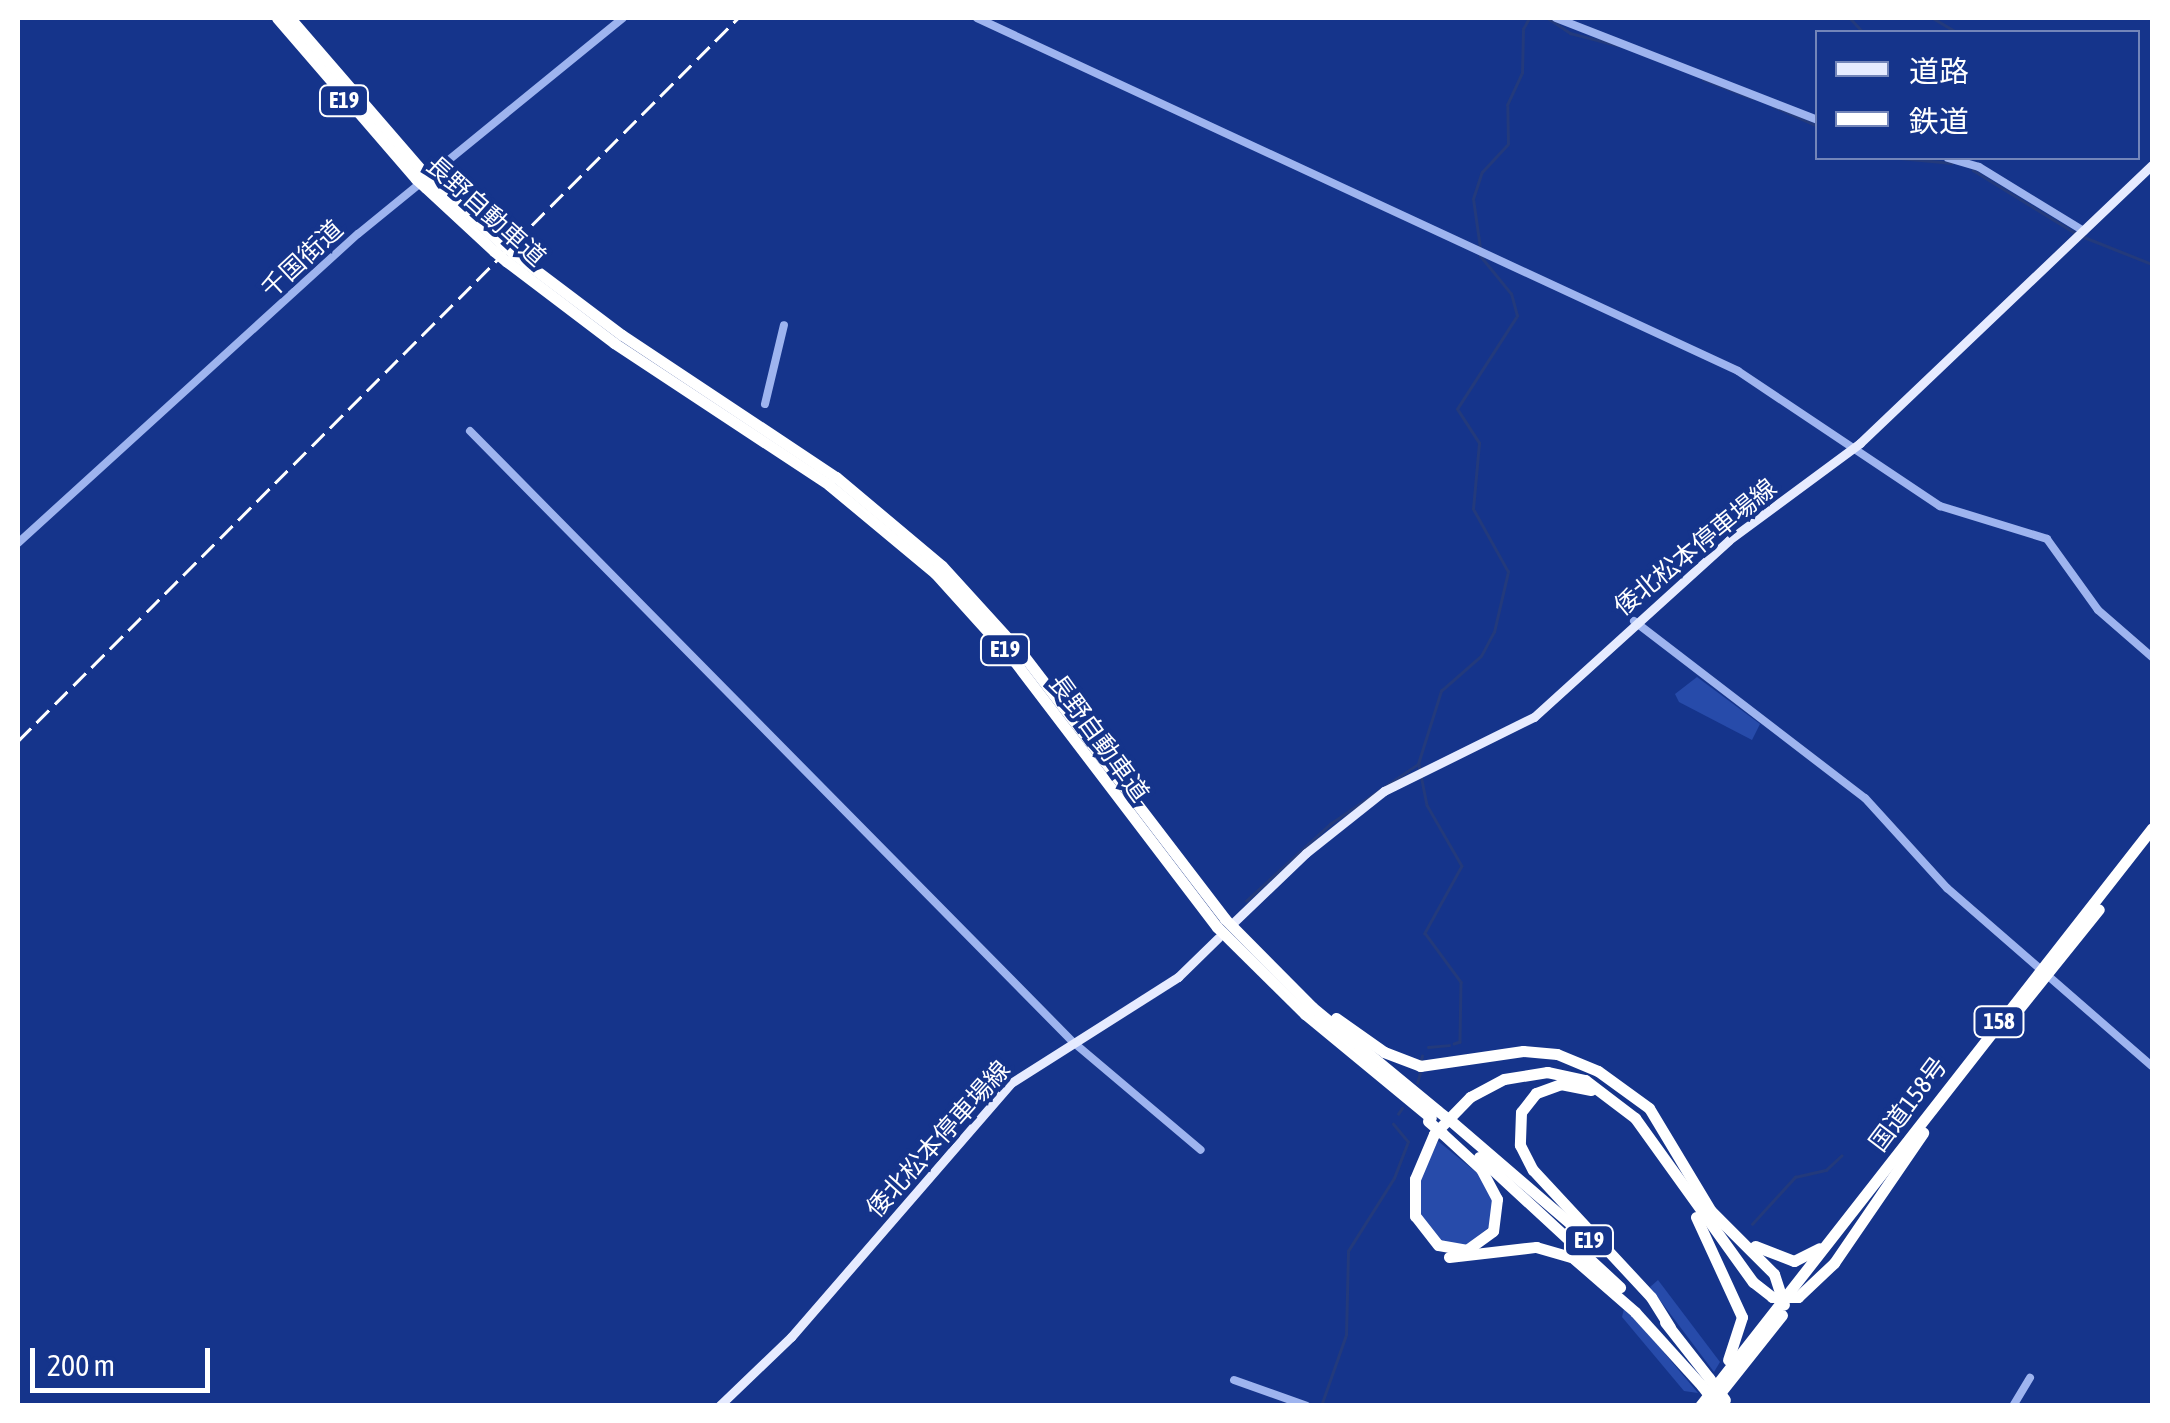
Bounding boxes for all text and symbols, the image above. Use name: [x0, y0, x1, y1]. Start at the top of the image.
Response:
legend: [1815, 30, 2140, 160]
text: 道路: [1909, 54, 1969, 88]
road number: E19: [316, 84, 372, 118]
text: 鉄道: [1909, 104, 1969, 138]
street label: 長野自動車道: [420, 150, 552, 272]
street label: 千国街道: [255, 214, 349, 304]
street label: 倭北松本停車場線: [1608, 472, 1782, 622]
road number: E19: [978, 633, 1032, 667]
street label: 長野自動車道: [1043, 669, 1155, 807]
road number: 158: [1972, 1005, 2026, 1039]
street label: 国道158号: [1863, 1051, 1953, 1157]
street label: 倭北松本停車場線: [860, 1055, 1016, 1223]
road number: E19: [1562, 1224, 1616, 1258]
scale bar: [35, 1328, 215, 1390]
text: 200 m: [47, 1348, 115, 1382]

